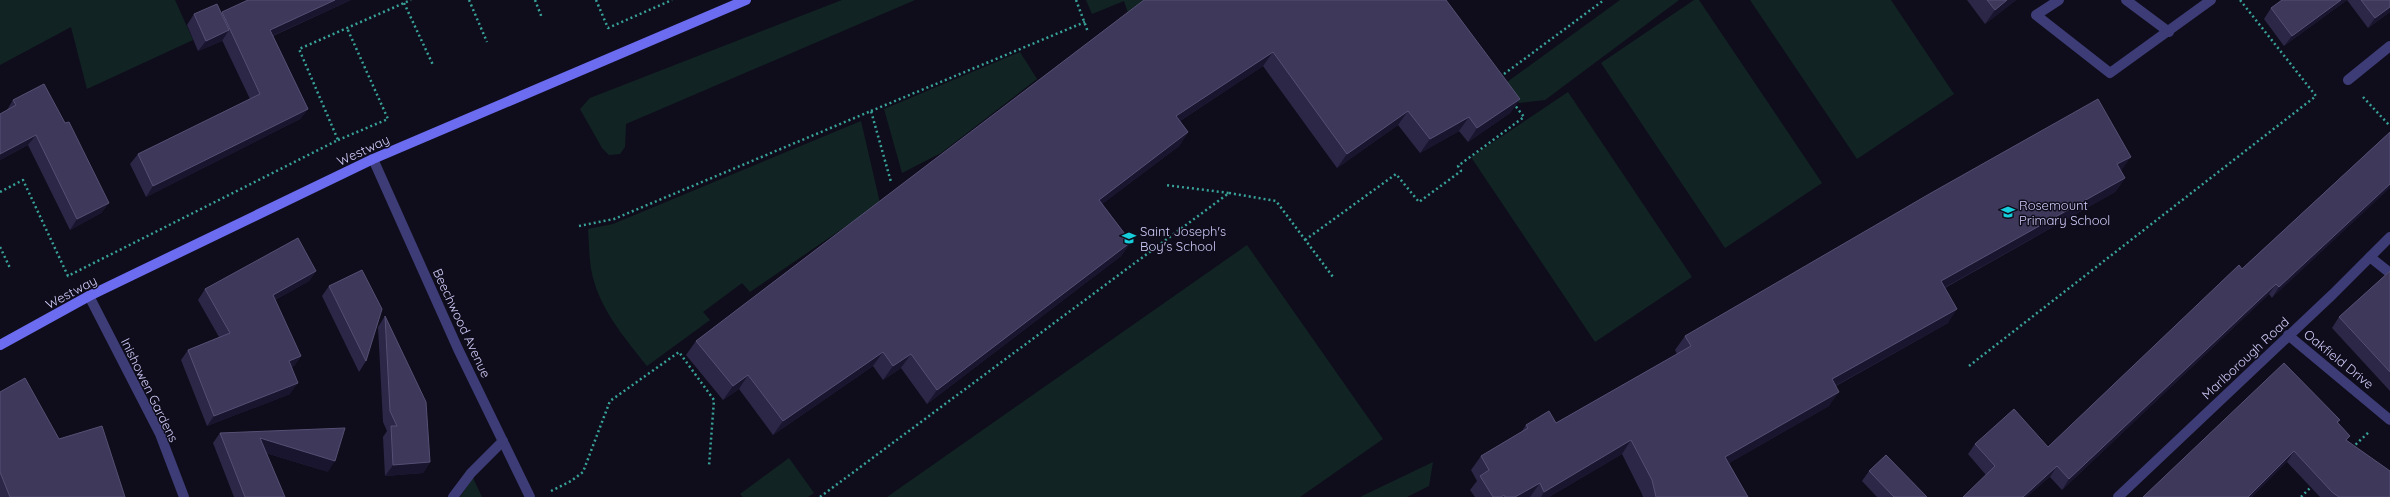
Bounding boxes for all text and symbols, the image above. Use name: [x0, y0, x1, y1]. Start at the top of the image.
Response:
street label: Westway: [334, 131, 392, 169]
place label: Rosemount Primary School: [2019, 197, 2110, 228]
school or university icon: Rosemount Primary School: [2000, 204, 2016, 220]
place label: Saint Joseph's Boy's School: [1140, 223, 1226, 254]
school or university icon: Saint Joseph's Boy's School: [1121, 230, 1137, 246]
street label: Beechwood Avenue: [430, 266, 494, 380]
street label: Westway: [43, 272, 99, 312]
street label: Marlborough Road: [2198, 313, 2292, 403]
street label: Oakfield Drive: [2301, 326, 2377, 392]
street label: Inishowen Gardens: [118, 335, 182, 445]

